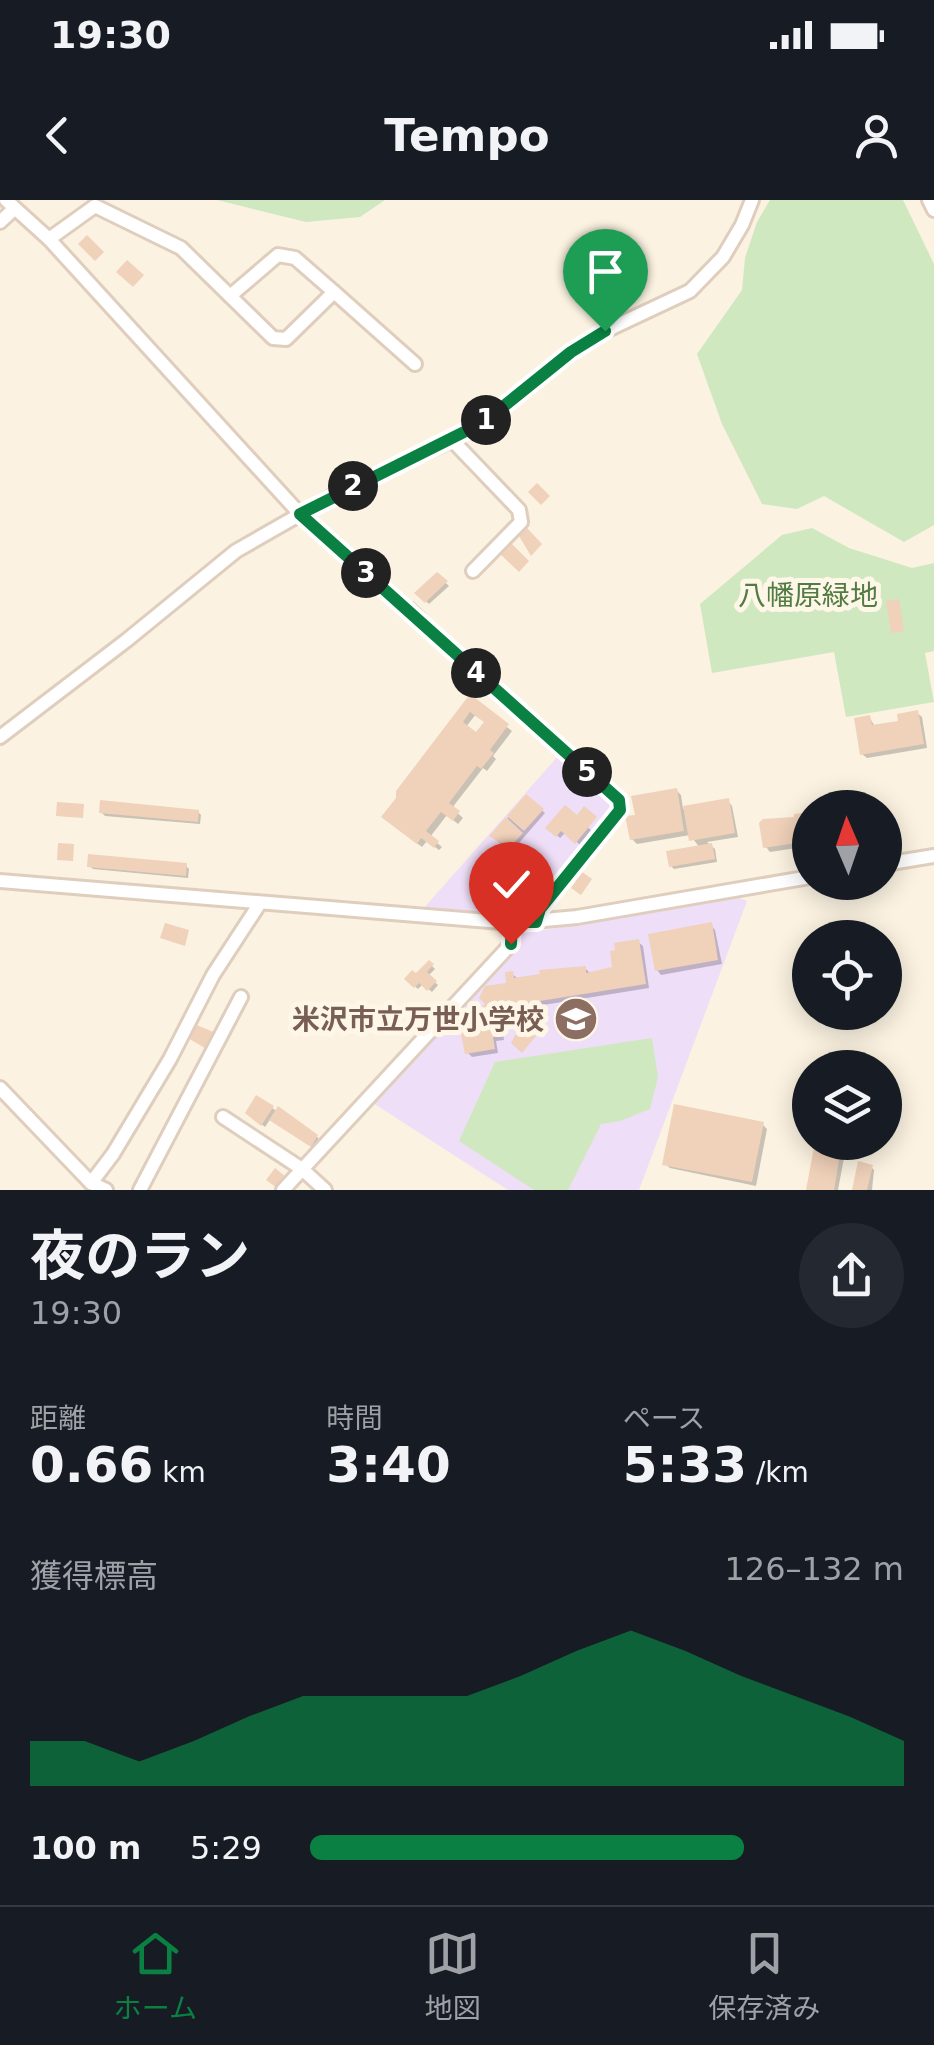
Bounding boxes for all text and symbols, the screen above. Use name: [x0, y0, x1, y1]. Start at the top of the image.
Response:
text: 19:30: [50, 13, 171, 57]
icon: back: [30, 108, 85, 163]
icon: person: [849, 108, 904, 163]
text: Tempo: [384, 109, 550, 162]
pin: [563, 229, 648, 332]
icon: arrive: [578, 244, 633, 299]
pin: 1: [461, 395, 511, 445]
text: 1: [476, 403, 496, 436]
pin: 2: [328, 461, 378, 511]
text: 2: [343, 469, 363, 502]
pin: 3: [341, 548, 391, 598]
text: 3: [356, 556, 376, 589]
park label: 八幡原緑地: [738, 579, 878, 612]
pin: 4: [451, 648, 501, 698]
text: 4: [466, 656, 486, 689]
pin: 5: [562, 747, 612, 797]
text: 5: [577, 755, 597, 788]
north arrow: [792, 790, 902, 900]
map controls: [792, 790, 902, 1160]
pin: [469, 842, 554, 945]
icon: check: [484, 857, 539, 912]
button: locate: [792, 920, 902, 1030]
school or university icon: 米沢市立万世小学校: [553, 996, 599, 1042]
place label: 米沢市立万世小学校: [292, 1003, 544, 1036]
button: layers: [792, 1050, 902, 1160]
button: share: [799, 1223, 904, 1328]
text: 夜のラン: [30, 1224, 250, 1288]
text: 19:30: [30, 1294, 122, 1332]
text: 距離: [30, 1402, 86, 1435]
text: 時間: [326, 1402, 382, 1435]
text: ペース: [623, 1402, 705, 1435]
text: 0.66: [30, 1436, 153, 1494]
text: 3:40: [326, 1436, 451, 1494]
text: 5:33: [623, 1436, 747, 1494]
text: km: [153, 1456, 206, 1489]
text: /km: [747, 1456, 809, 1489]
text: 126–132 m: [725, 1550, 904, 1588]
text: 獲得標高: [30, 1557, 158, 1595]
text: 100 m: [30, 1829, 141, 1867]
text: 5:29: [190, 1829, 262, 1867]
tab: ホーム: [114, 1926, 197, 2026]
tab: 地図: [425, 1926, 481, 2026]
tab: 保存済み: [708, 1926, 820, 2026]

